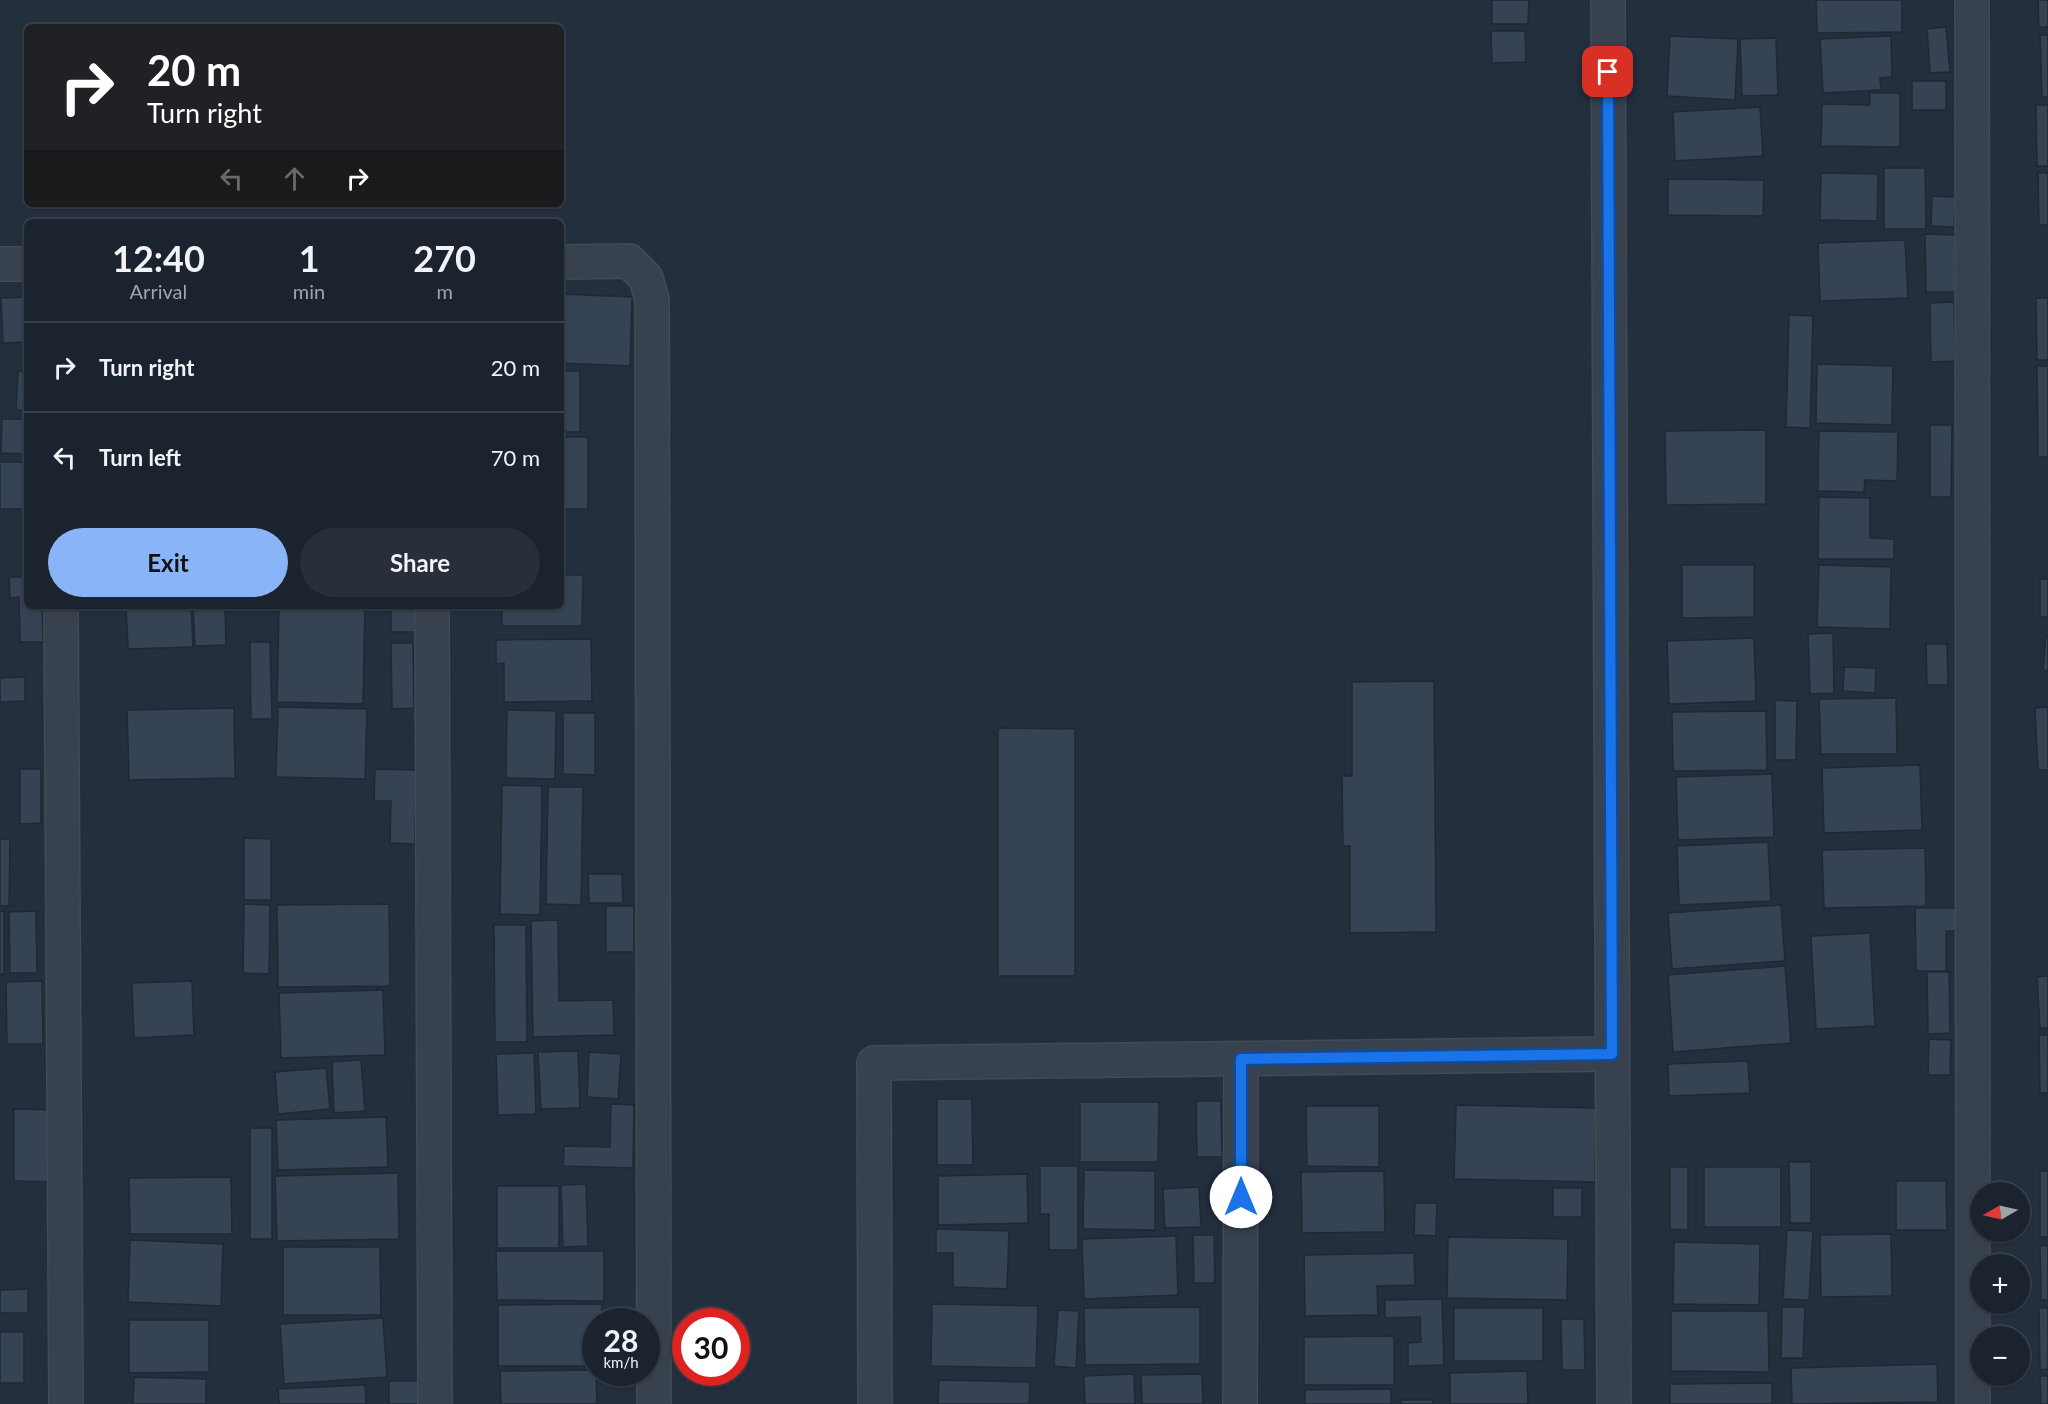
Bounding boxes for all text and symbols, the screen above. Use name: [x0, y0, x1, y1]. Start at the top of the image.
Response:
text: 20 m: [147, 45, 241, 95]
pin: [1582, 46, 1633, 97]
icon: right: [48, 48, 126, 126]
icon: arrive: [1591, 55, 1624, 88]
text: Turn right: [147, 96, 262, 129]
icon: left: [215, 162, 248, 195]
icon: ahead: [278, 162, 311, 195]
icon: right: [341, 162, 374, 195]
text: 12:40: [112, 236, 205, 280]
text: 1: [299, 236, 320, 280]
text: 270: [413, 236, 476, 280]
text: Arrival: [130, 279, 187, 303]
text: min: [293, 279, 325, 303]
text: m: [436, 279, 453, 303]
icon: right: [48, 351, 81, 384]
text: Turn right: [99, 354, 194, 381]
text: 20 m: [491, 354, 540, 381]
icon: left: [48, 441, 81, 474]
text: Turn left: [99, 444, 181, 471]
text: 70 m: [491, 444, 540, 471]
button: Exit: [48, 528, 288, 597]
button: Share: [300, 528, 540, 597]
position arrow: [1209, 1165, 1273, 1229]
north arrow: [1970, 1182, 2030, 1242]
map controls: [1970, 1182, 2030, 1386]
button: +: [1970, 1254, 2030, 1314]
speed limit sign: 30: [672, 1308, 750, 1386]
text: 28: [604, 1322, 638, 1358]
button: −: [1970, 1326, 2030, 1386]
text: km/h: [603, 1353, 639, 1371]

